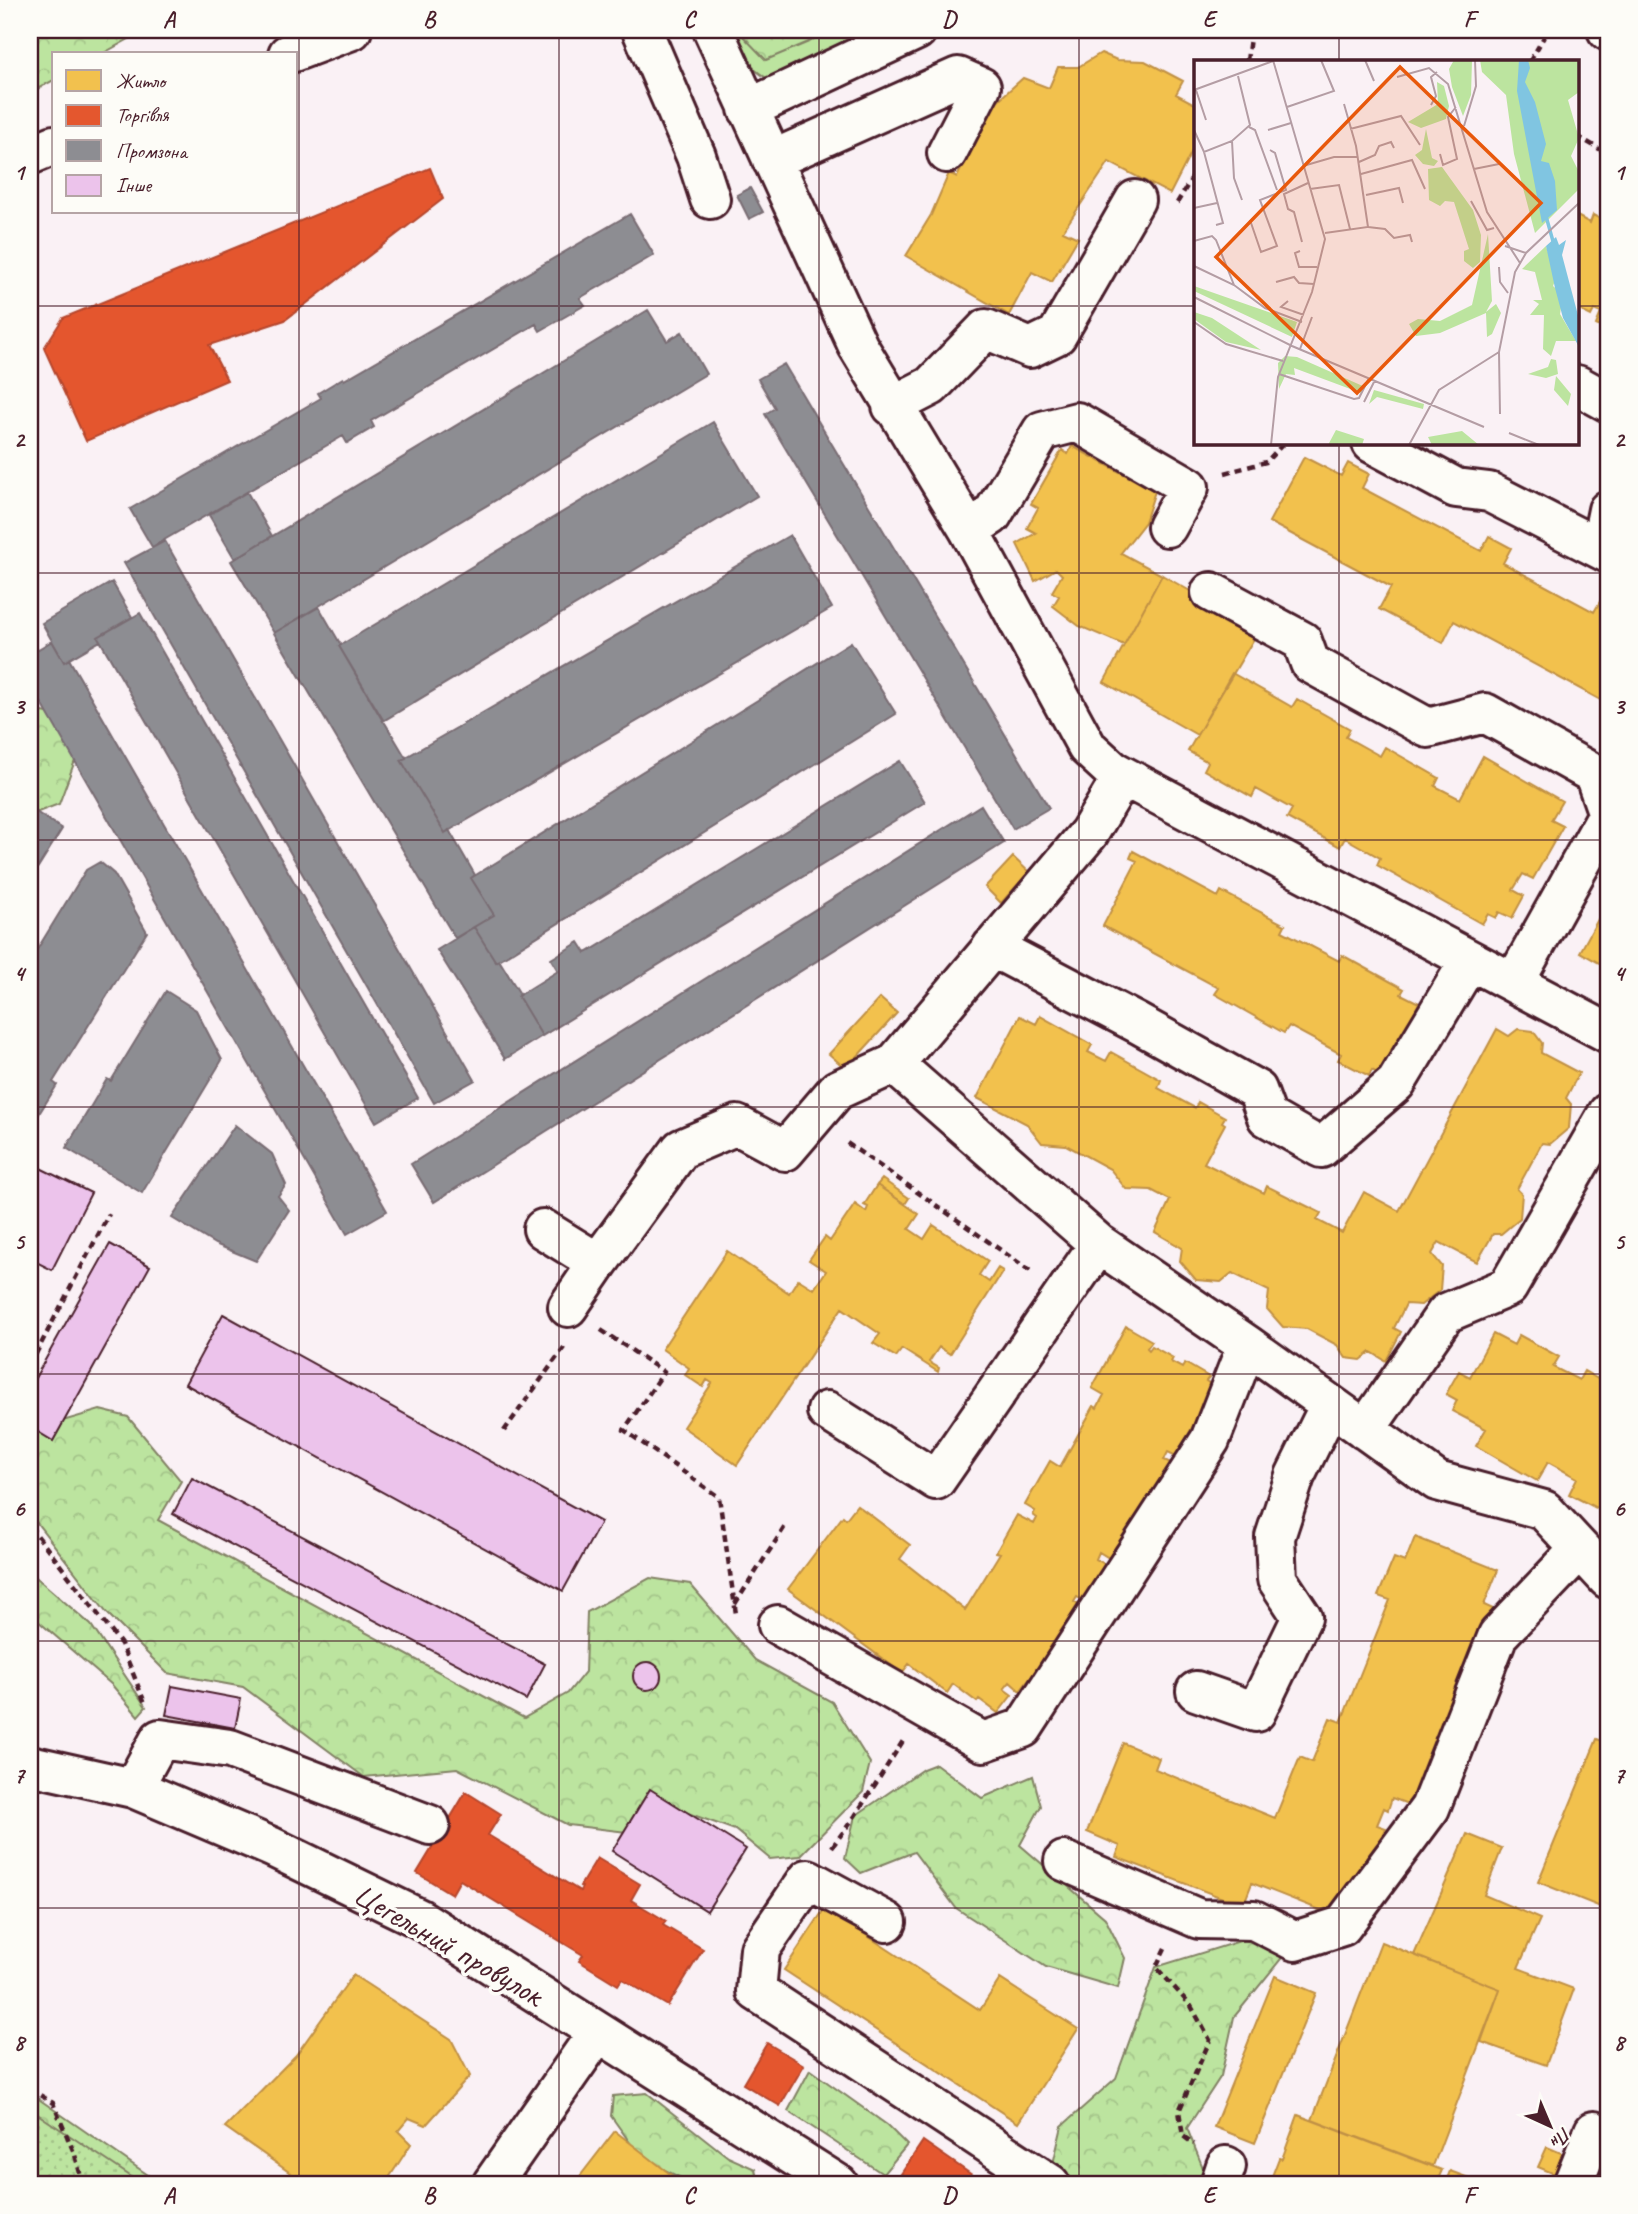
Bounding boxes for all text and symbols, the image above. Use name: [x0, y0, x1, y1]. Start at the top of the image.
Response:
text: A: [163, 5, 177, 34]
text: B: [423, 5, 437, 34]
text: C: [684, 5, 698, 34]
text: D: [942, 5, 958, 34]
text: E: [1203, 5, 1219, 34]
text: F: [1464, 5, 1480, 34]
legend: [52, 52, 298, 214]
inset map: [1194, 60, 1578, 444]
text: Житло: [116, 68, 168, 94]
text: Торгівля: [116, 102, 170, 128]
text: Промзона: [116, 138, 189, 164]
text: 1: [14, 158, 27, 187]
text: 1: [1614, 158, 1627, 187]
text: Інше: [116, 172, 153, 198]
text: 2: [14, 425, 27, 454]
text: 2: [1614, 425, 1627, 454]
text: 3: [14, 692, 27, 721]
text: 3: [1614, 692, 1627, 721]
text: 4: [14, 959, 27, 988]
text: 4: [1614, 959, 1627, 988]
text: 5: [14, 1227, 26, 1256]
text: 5: [1614, 1227, 1626, 1256]
text: 6: [14, 1494, 27, 1523]
text: 6: [1614, 1494, 1627, 1523]
text: 7: [14, 1761, 27, 1790]
text: 7: [1614, 1761, 1627, 1790]
street label: Цегельний провулок: [346, 1873, 554, 2017]
text: 8: [14, 2028, 27, 2057]
text: 8: [1614, 2028, 1627, 2057]
north arrow: [1516, 2092, 1586, 2162]
text: Пн: [1544, 2122, 1577, 2154]
text: A: [163, 2181, 177, 2210]
text: B: [423, 2181, 437, 2210]
text: C: [684, 2181, 698, 2210]
text: D: [942, 2181, 958, 2210]
text: E: [1203, 2181, 1219, 2210]
text: F: [1464, 2181, 1480, 2210]

